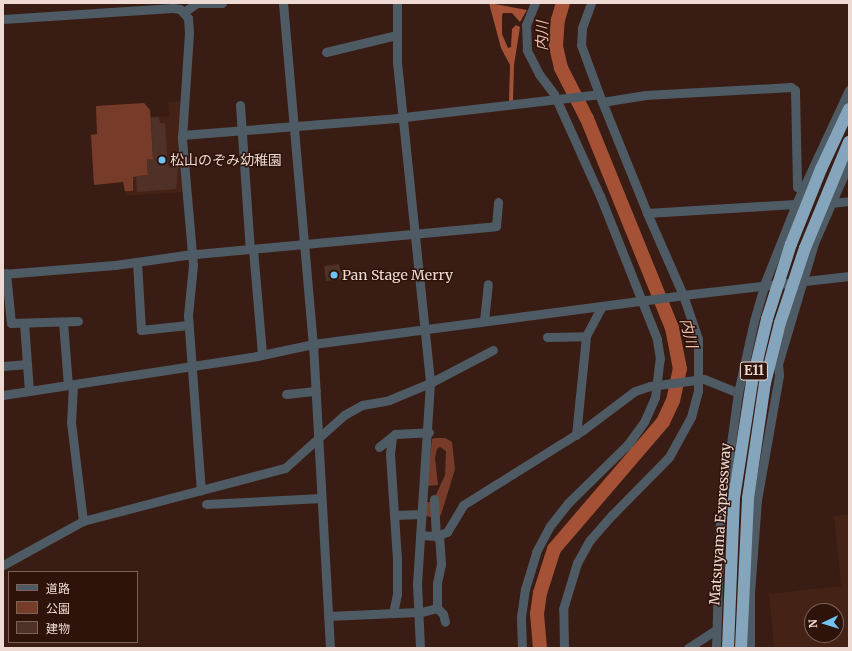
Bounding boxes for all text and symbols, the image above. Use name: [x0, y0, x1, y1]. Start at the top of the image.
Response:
water label: 内川: [533, 21, 551, 51]
place label: 松山のぞみ幼稚園: [170, 152, 282, 168]
marker: 松山のぞみ幼稚園: [157, 155, 167, 165]
place label: Pan Stage Merry: [342, 267, 453, 283]
marker: Pan Stage Merry: [329, 270, 339, 280]
water label: 内川: [677, 316, 701, 350]
road number: E11: [739, 360, 769, 382]
street label: Matsuyama Expressway: [706, 442, 734, 606]
legend: [8, 571, 138, 643]
text: 道路: [46, 581, 70, 596]
text: 公園: [46, 601, 70, 616]
north arrow: [804, 603, 844, 643]
text: N: [806, 619, 820, 629]
text: 建物: [46, 621, 70, 636]

